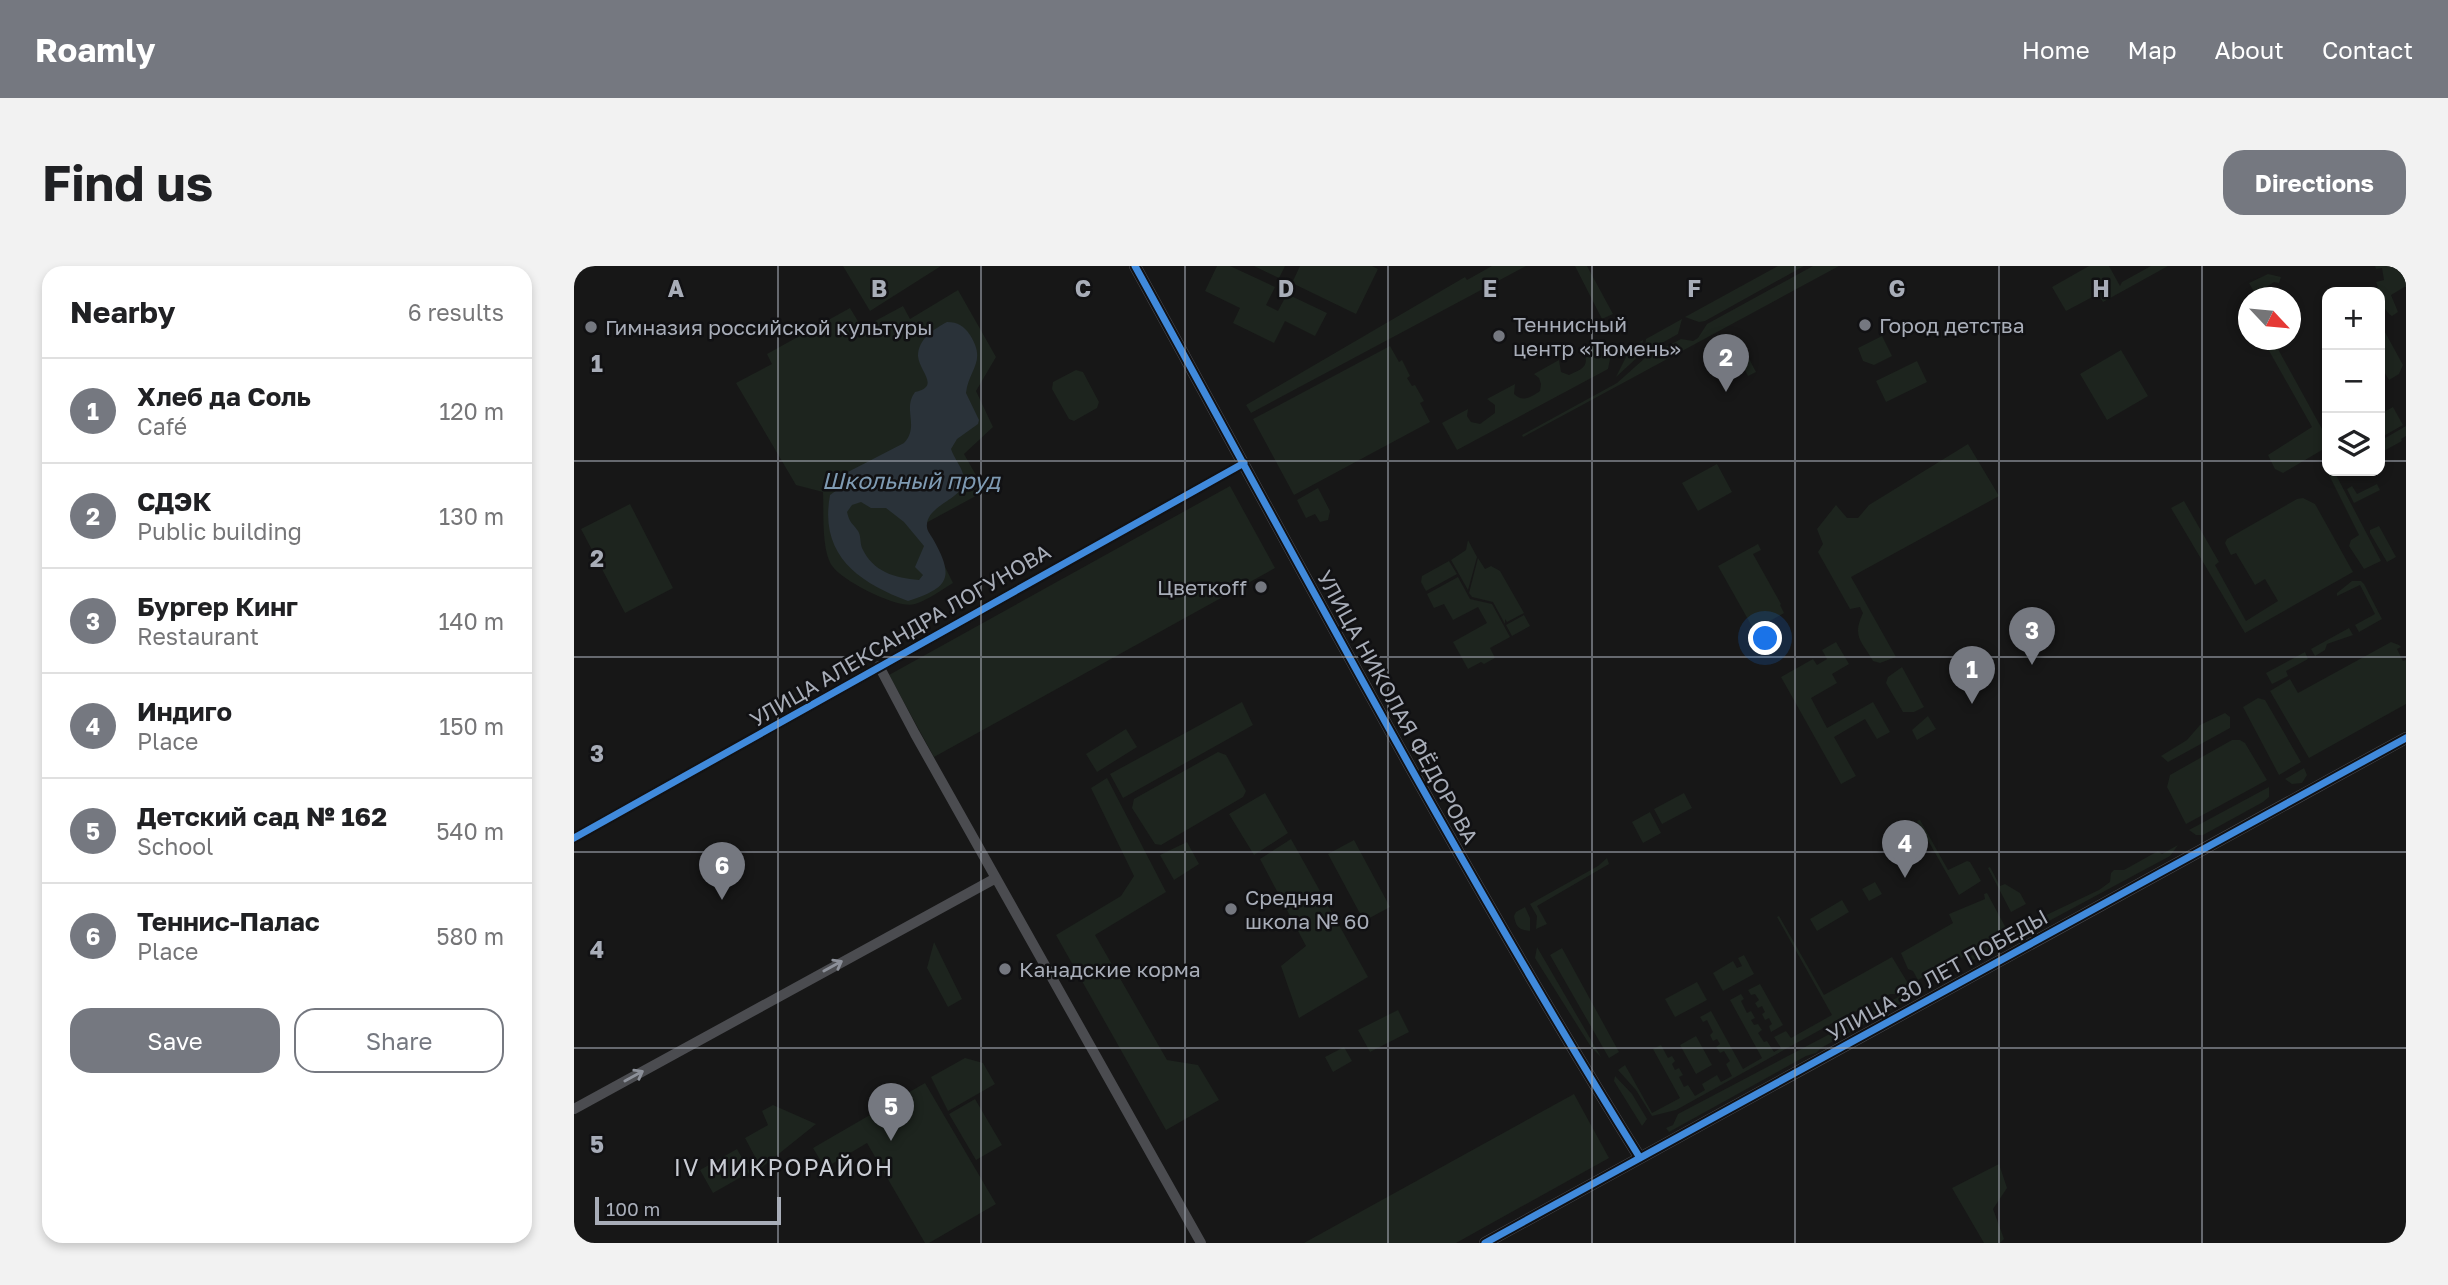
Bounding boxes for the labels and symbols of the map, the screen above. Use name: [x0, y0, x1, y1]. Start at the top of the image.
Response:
text: A: [668, 274, 685, 302]
text: B: [871, 274, 887, 302]
text: C: [1075, 274, 1091, 302]
text: D: [1278, 274, 1294, 302]
text: E: [1483, 274, 1497, 302]
text: F: [1687, 274, 1701, 302]
text: G: [1889, 274, 1905, 302]
text: H: [2092, 274, 2110, 302]
north arrow: [2238, 287, 2301, 350]
place label: Теннисный центр «Тюмень»: [1513, 311, 1681, 361]
place label: Город детства: [1879, 312, 2025, 338]
place label: Гимназия российской культуры: [605, 314, 933, 340]
marker: Город детства: [1857, 317, 1873, 333]
marker: Гимназия российской культуры: [583, 319, 599, 335]
marker: Теннисный центр «Тюмень»: [1491, 328, 1507, 344]
pin: 2: [1703, 334, 1749, 392]
text: 1: [591, 349, 603, 377]
water label: Школьный пруд: [822, 466, 1001, 494]
street label: УЛИЦА АЛЕКСАНДРА ЛОГУНОВА: [745, 538, 1055, 732]
text: 2: [590, 544, 604, 572]
street label: УЛИЦА НИКОЛАЯ ФЁДОРОВА: [1312, 566, 1484, 848]
place label: Цветкоff: [1157, 574, 1247, 600]
marker: Цветкоff: [1253, 579, 1269, 595]
pin: 3: [2009, 607, 2055, 665]
your location: [1748, 621, 1782, 655]
pin: 1: [1949, 646, 1995, 704]
text: 3: [590, 739, 604, 767]
pin: 4: [1882, 820, 1928, 878]
pin: 6: [699, 842, 745, 900]
place label: Средняя школа № 60: [1245, 884, 1369, 934]
marker: Средняя школа № 60: [1223, 901, 1239, 917]
street label: УЛИЦА 30 ЛЕТ ПОБЕДЫ: [1822, 903, 2052, 1047]
text: 4: [590, 935, 604, 963]
place label: Канадские корма: [1019, 956, 1201, 982]
one-way arrow: [822, 959, 843, 972]
marker: Канадские корма: [997, 961, 1013, 977]
one-way arrow: [623, 1069, 644, 1082]
pin: 5: [868, 1083, 914, 1141]
text: 5: [590, 1130, 604, 1158]
district label: IV МИКРОРАЙОН: [674, 1153, 894, 1181]
scale bar: [595, 1194, 780, 1226]

